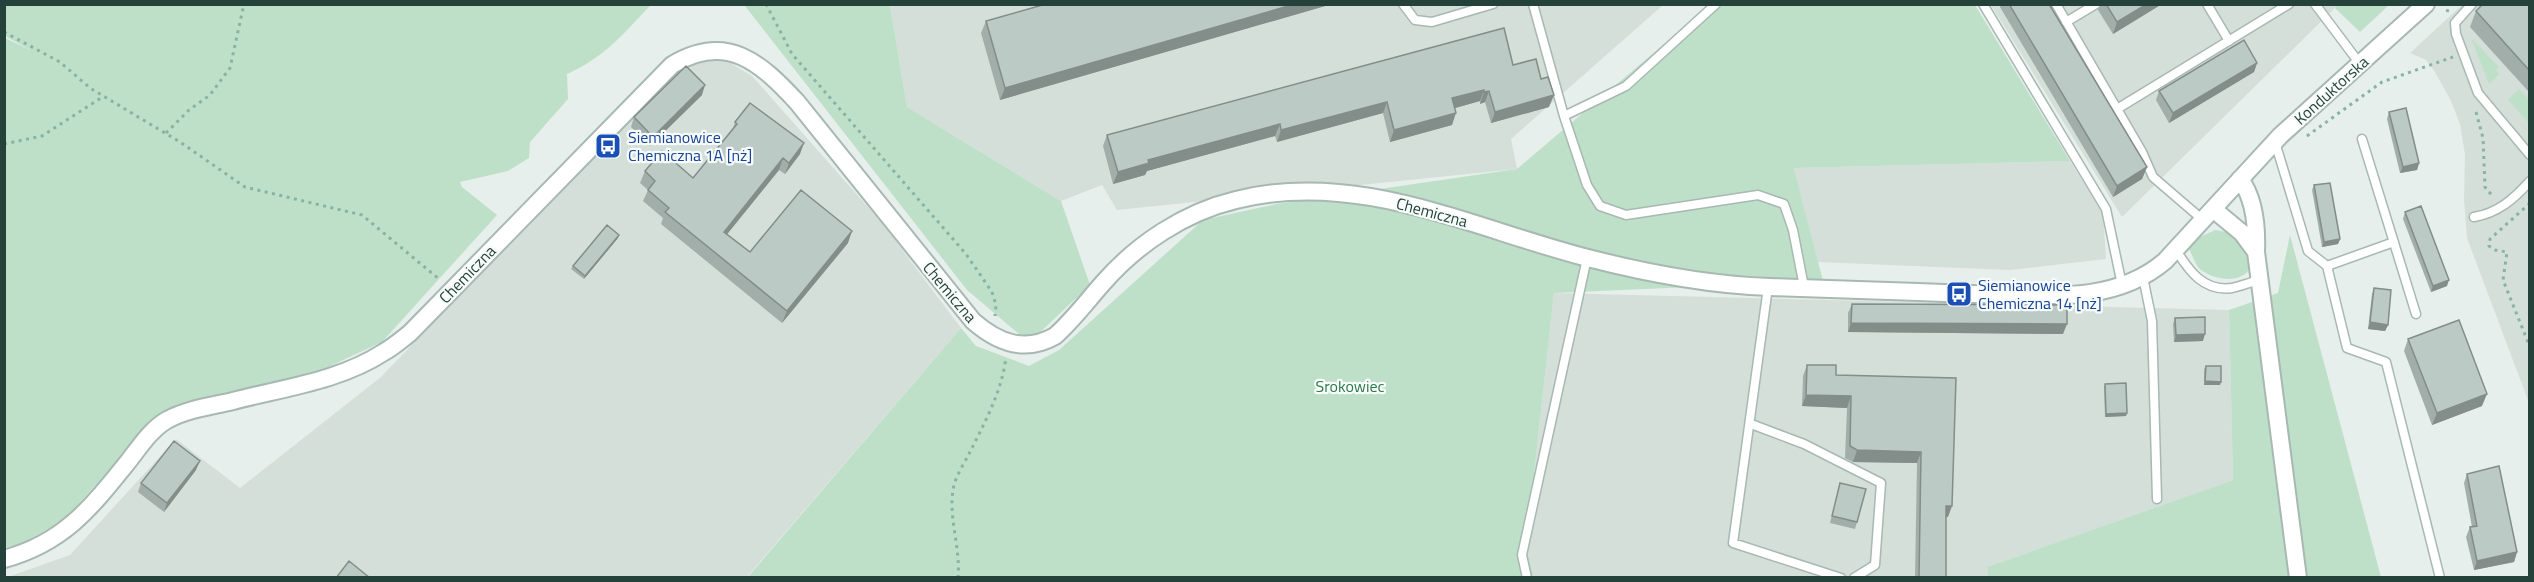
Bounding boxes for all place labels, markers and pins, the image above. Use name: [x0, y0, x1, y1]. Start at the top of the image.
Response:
place label: Siemianowice Chemiczna 1A [nż]: [628, 125, 752, 167]
bus stop icon: Siemianowice Chemiczna 1A [nż]: [593, 131, 623, 161]
place label: Siemianowice Chemiczna 14 [nż]: [1978, 273, 2102, 315]
bus stop icon: Siemianowice Chemiczna 14 [nż]: [1944, 279, 1974, 309]

